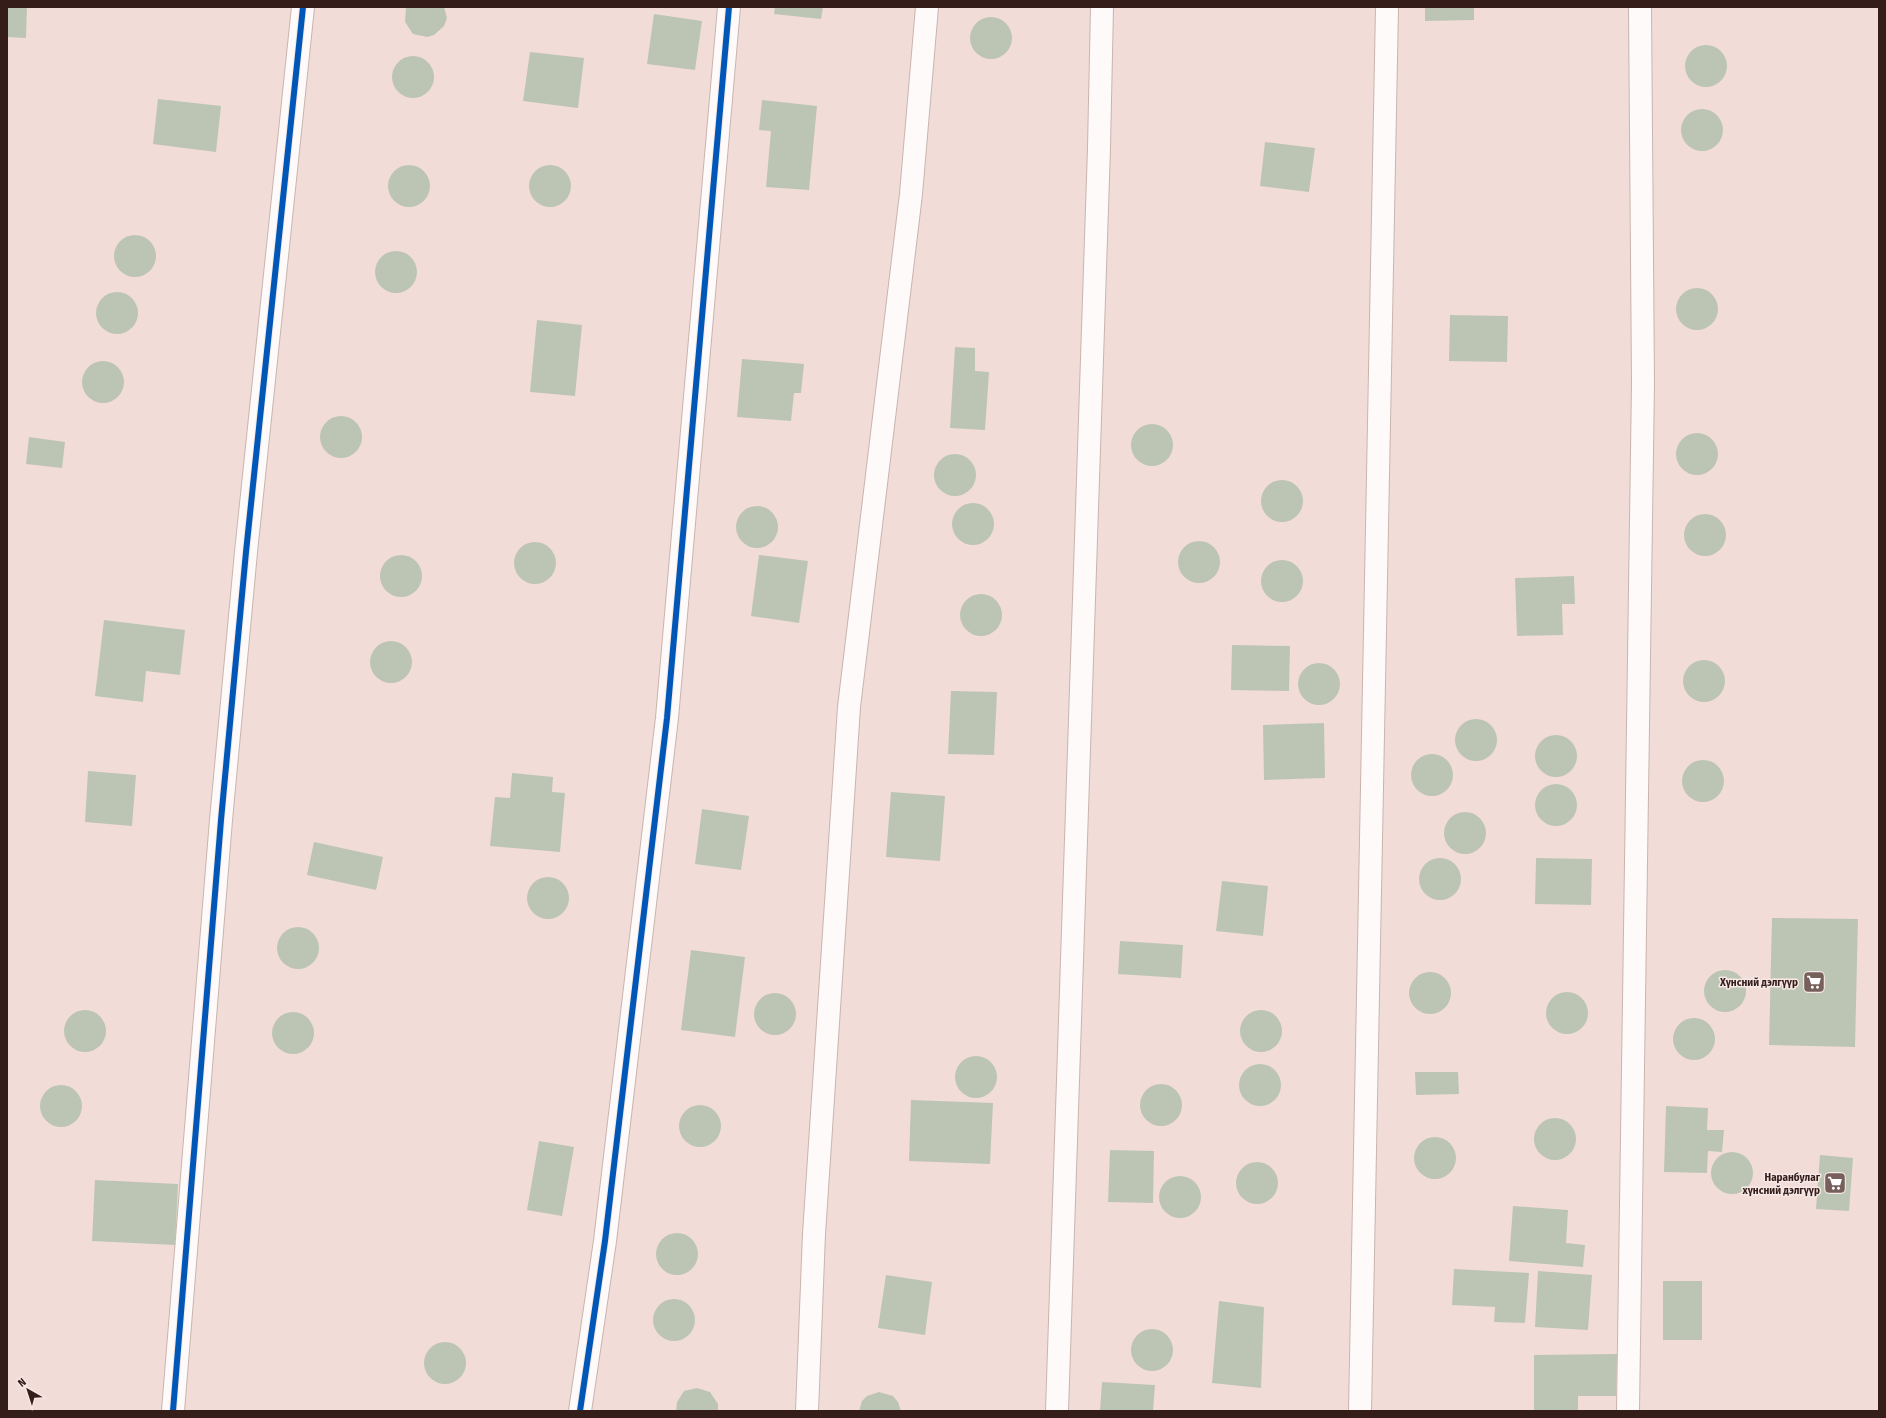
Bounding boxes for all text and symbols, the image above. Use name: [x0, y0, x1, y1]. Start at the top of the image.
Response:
supermarket icon: Хүнсний дэлгүүр: [1801, 969, 1827, 995]
place label: Хүнсний дэлгүүр: [1719, 976, 1798, 989]
supermarket icon: Наранбулаг хүнсний дэлгүүр: [1822, 1170, 1848, 1196]
place label: Наранбулаг хүнсний дэлгүүр: [1742, 1171, 1821, 1197]
north arrow: [8, 1370, 48, 1410]
text: N: [15, 1375, 29, 1390]

